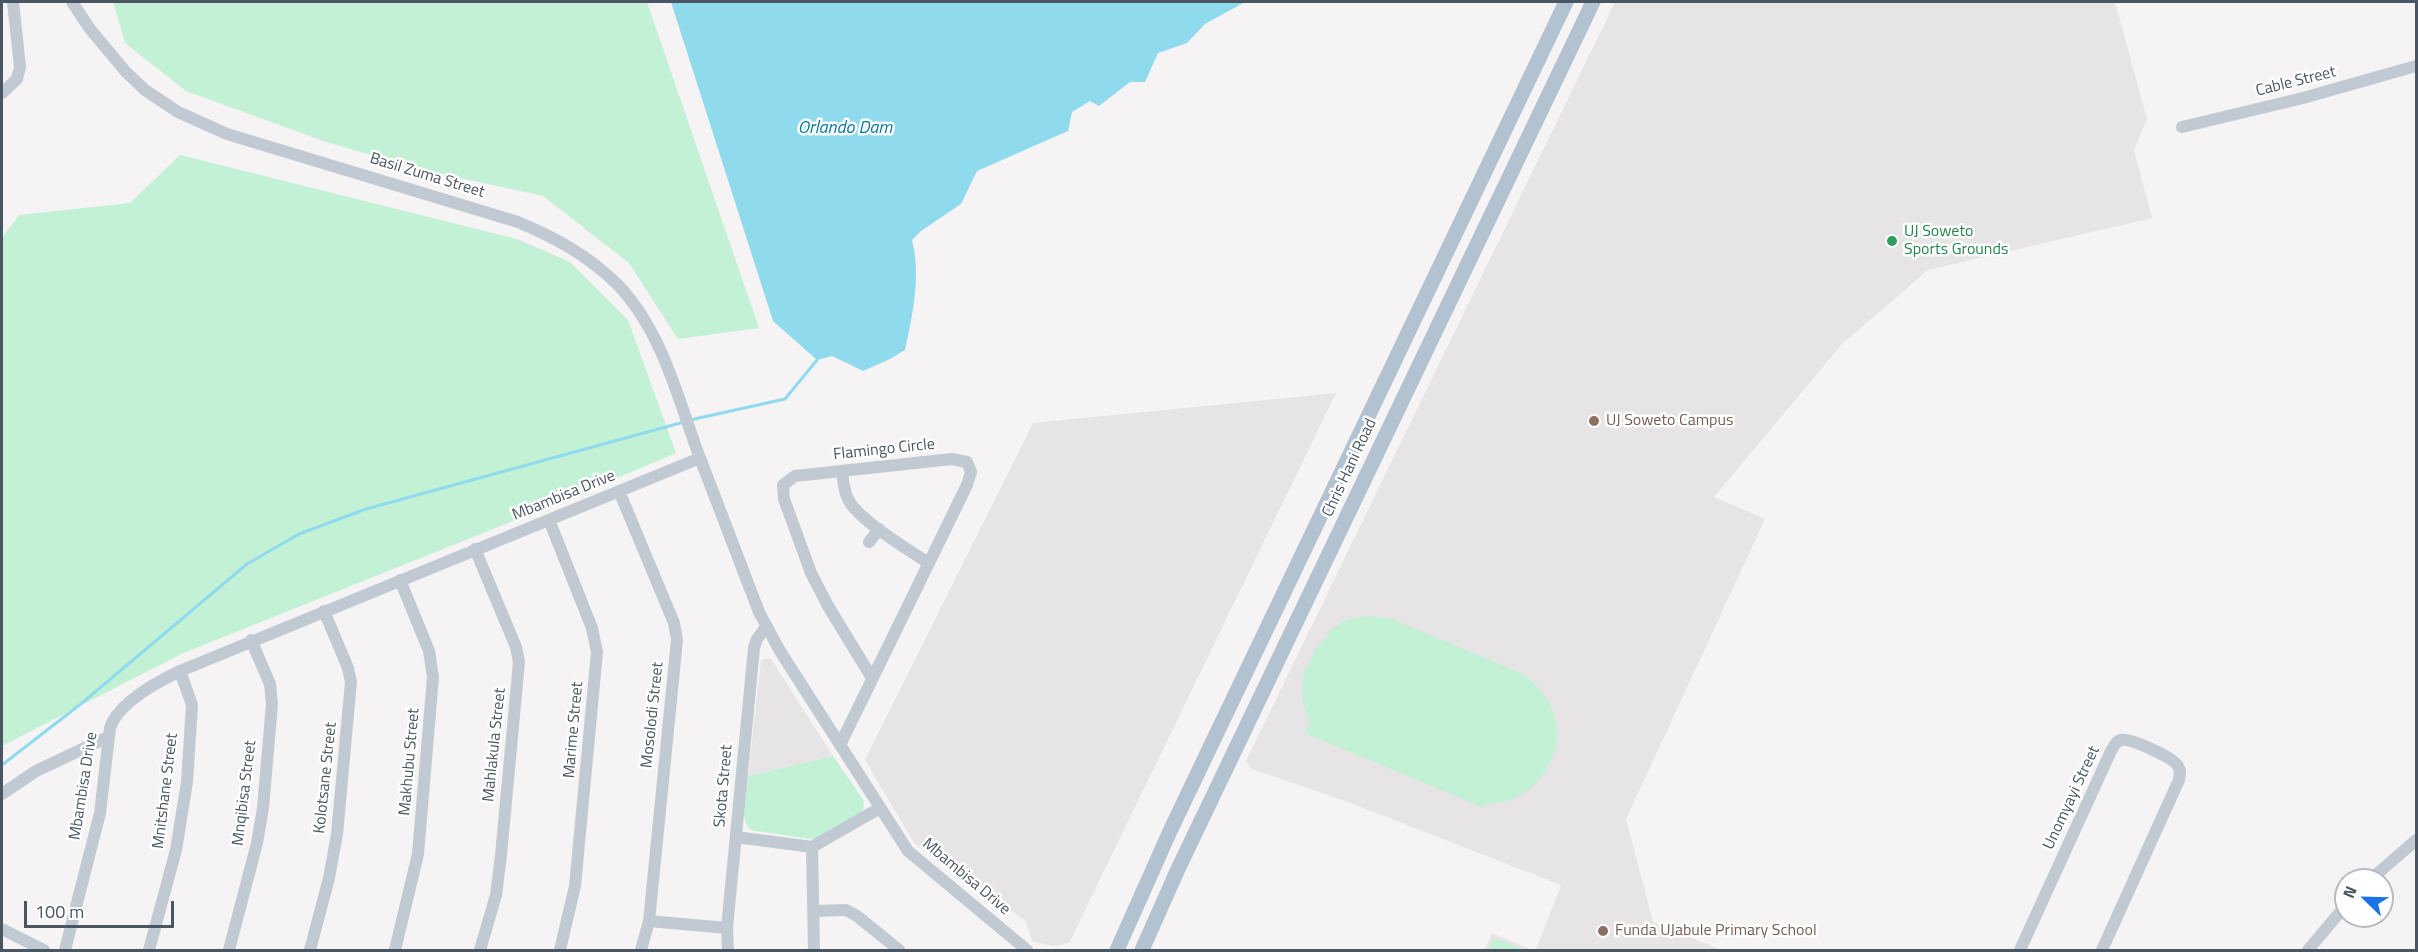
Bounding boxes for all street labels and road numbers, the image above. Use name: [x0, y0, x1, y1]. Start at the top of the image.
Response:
street label: Cable Street: [2254, 63, 2338, 101]
street label: Basil Zuma Street: [367, 149, 487, 203]
street label: Chris Hani Road: [1319, 416, 1381, 520]
street label: Flamingo Circle: [832, 435, 936, 465]
street label: Mbambisa Drive: [510, 467, 618, 525]
street label: Mosolodi Street: [638, 661, 668, 769]
street label: Marime Street: [560, 681, 588, 779]
street label: Mahlakula Street: [479, 687, 511, 803]
street label: Makhubu Street: [396, 707, 424, 817]
street label: Kolotsane Street: [311, 721, 341, 835]
street label: Mbambisa Drive: [66, 731, 102, 841]
street label: Mnitshane Street: [149, 732, 183, 850]
street label: Mnqibisa Street: [229, 739, 261, 847]
street label: Unomyayi Street: [2040, 743, 2104, 853]
street label: Skota Street: [711, 744, 737, 828]
street label: Mbambisa Drive: [918, 835, 1014, 919]

